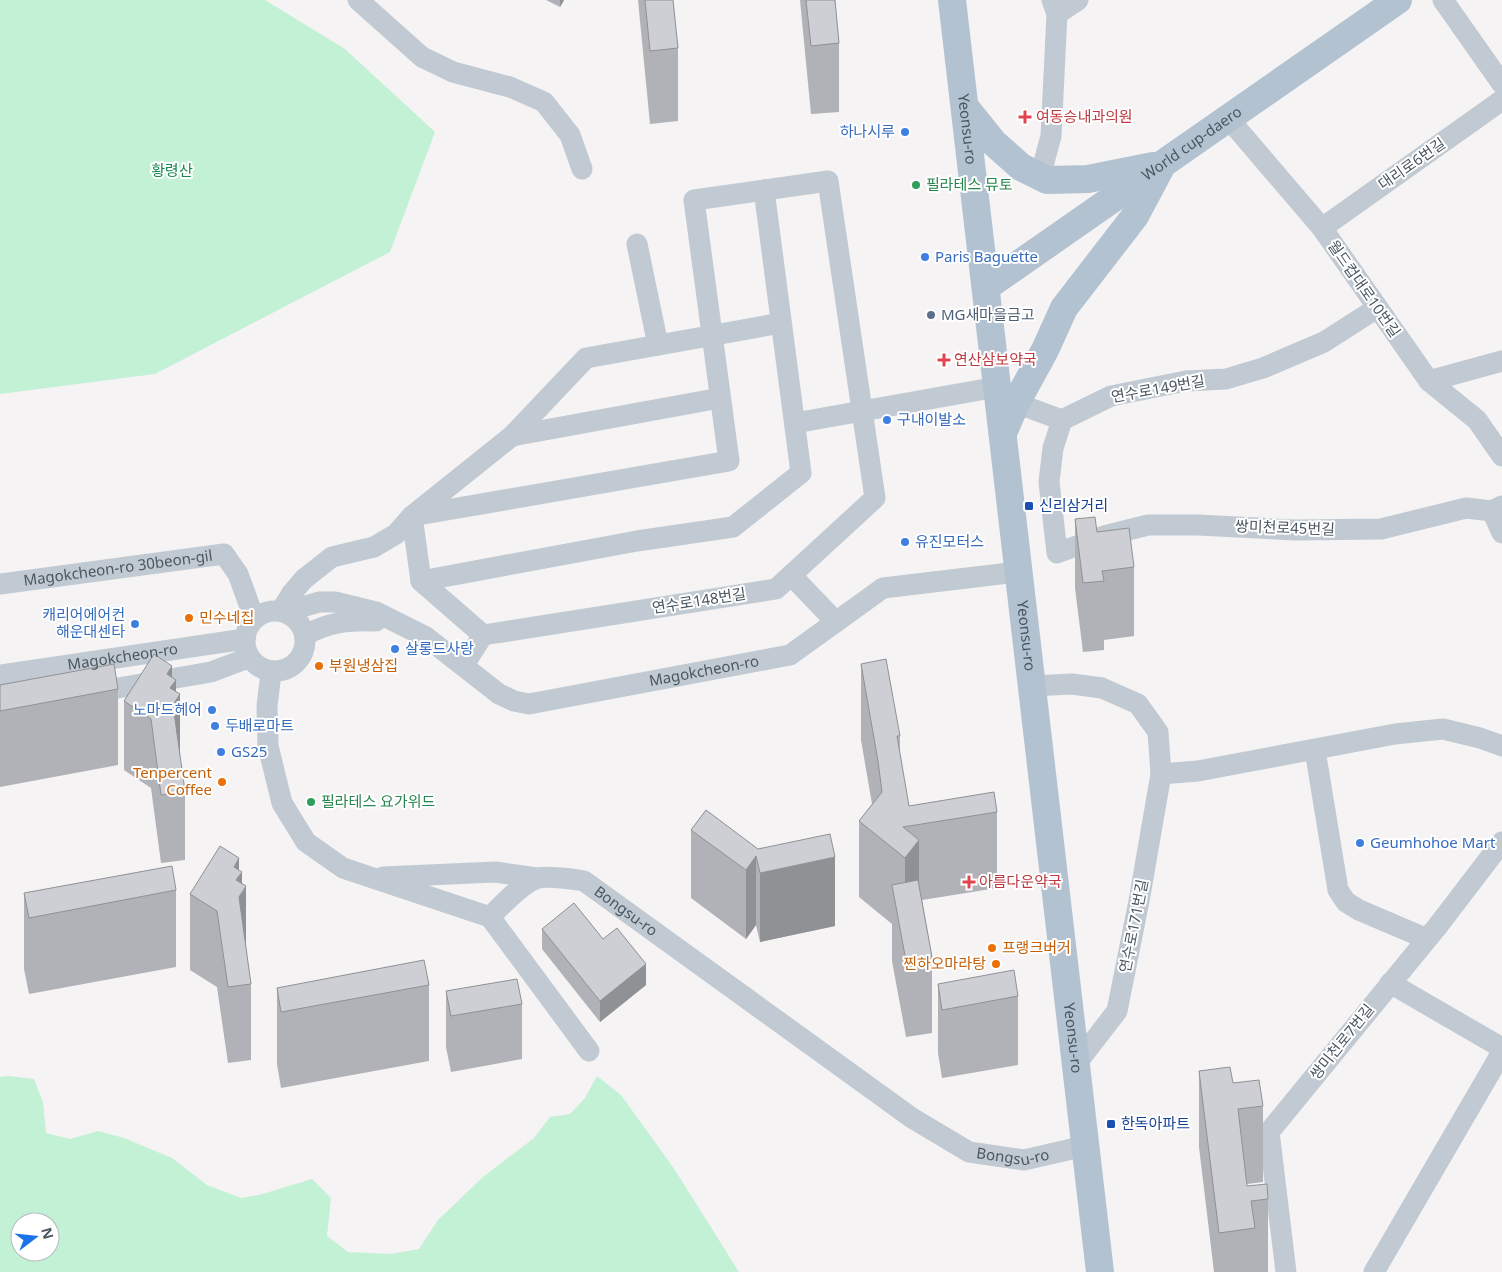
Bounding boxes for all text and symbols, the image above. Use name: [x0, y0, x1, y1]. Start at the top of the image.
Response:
street label: Yeonsu-ro: [954, 93, 982, 165]
street label: World cup-daero: [1137, 101, 1245, 185]
place label: 여동승내과의원: [1036, 106, 1133, 126]
marker: 여동승내과의원: [1018, 110, 1032, 124]
place label: 하나시루: [840, 121, 895, 141]
marker: 하나시루: [899, 126, 911, 138]
street label: 대리로6번길: [1374, 133, 1449, 194]
park label: 황령산: [151, 160, 193, 180]
place label: 필라테스 뮤토: [926, 174, 1013, 194]
marker: 필라테스 뮤토: [910, 179, 922, 191]
street label: 월드컵대로10번길: [1324, 236, 1406, 341]
place label: Paris Baguette: [935, 246, 1038, 266]
marker: Paris Baguette: [919, 251, 931, 263]
place label: MG새마을금고: [941, 304, 1035, 324]
marker: MG새마을금고: [925, 309, 937, 321]
place label: 연산삼보약국: [954, 349, 1037, 369]
marker: 연산삼보약국: [938, 354, 950, 366]
street label: 연수로149번길: [1109, 370, 1206, 406]
place label: 구내이발소: [897, 409, 966, 429]
marker: 구내이발소: [881, 414, 893, 426]
place label: 신리삼거리: [1039, 495, 1108, 515]
marker: 신리삼거리: [1023, 500, 1035, 512]
street label: 쌍미천로45번길: [1235, 515, 1335, 539]
place label: 유진모터스: [915, 531, 984, 551]
marker: 유진모터스: [899, 536, 911, 548]
street label: Magokcheon-ro 30beon-gil: [22, 545, 214, 590]
street label: 연수로148번길: [650, 583, 747, 617]
street label: Yeonsu-ro: [1013, 599, 1041, 672]
place label: 캐리어에어컨 해운대센타: [42, 604, 125, 641]
place label: 민수네집: [199, 607, 254, 627]
marker: 민수네집: [183, 612, 195, 624]
marker: 캐리어에어컨 해운대센타: [129, 618, 141, 630]
street label: Magokcheon-ro: [66, 638, 179, 674]
place label: 살롱드사랑: [405, 638, 474, 658]
marker: 살롱드사랑: [389, 643, 401, 655]
street label: Magokcheon-ro: [647, 650, 761, 690]
place label: 부원냉삼집: [329, 655, 398, 675]
marker: 부원냉삼집: [313, 660, 325, 672]
place label: 노마드헤어: [133, 699, 202, 719]
marker: 노마드헤어: [206, 704, 218, 716]
place label: 두배로마트: [225, 715, 294, 735]
marker: 두배로마트: [209, 720, 221, 732]
place label: GS25: [231, 741, 267, 761]
marker: GS25: [215, 746, 227, 758]
place label: Tenpercent Coffee: [133, 762, 213, 799]
marker: Tenpercent Coffee: [216, 776, 228, 788]
place label: 필라테스 요가위드: [321, 791, 436, 811]
marker: 필라테스 요가위드: [305, 796, 317, 808]
place label: Geumhohoe Mart: [1370, 832, 1496, 852]
marker: Geumhohoe Mart: [1354, 837, 1366, 849]
place label: 아름다운약국: [979, 871, 1062, 891]
marker: 아름다운약국: [963, 876, 975, 888]
street label: 연수로171번길: [1114, 877, 1152, 974]
street label: Bongsu-ro: [591, 881, 662, 940]
place label: 프랭크버거: [1002, 937, 1071, 957]
marker: 프랭크버거: [986, 942, 998, 954]
place label: 찐하오마라탕: [903, 953, 986, 973]
marker: 찐하오마라탕: [990, 958, 1002, 970]
street label: 쌍미천로7번길: [1305, 1000, 1378, 1083]
street label: Yeonsu-ro: [1060, 1002, 1088, 1074]
place label: 한독아파트: [1121, 1113, 1190, 1133]
marker: 한독아파트: [1105, 1118, 1117, 1130]
street label: Bongsu-ro: [975, 1142, 1051, 1170]
north arrow: [10, 1212, 60, 1262]
text: N: [37, 1225, 59, 1241]

